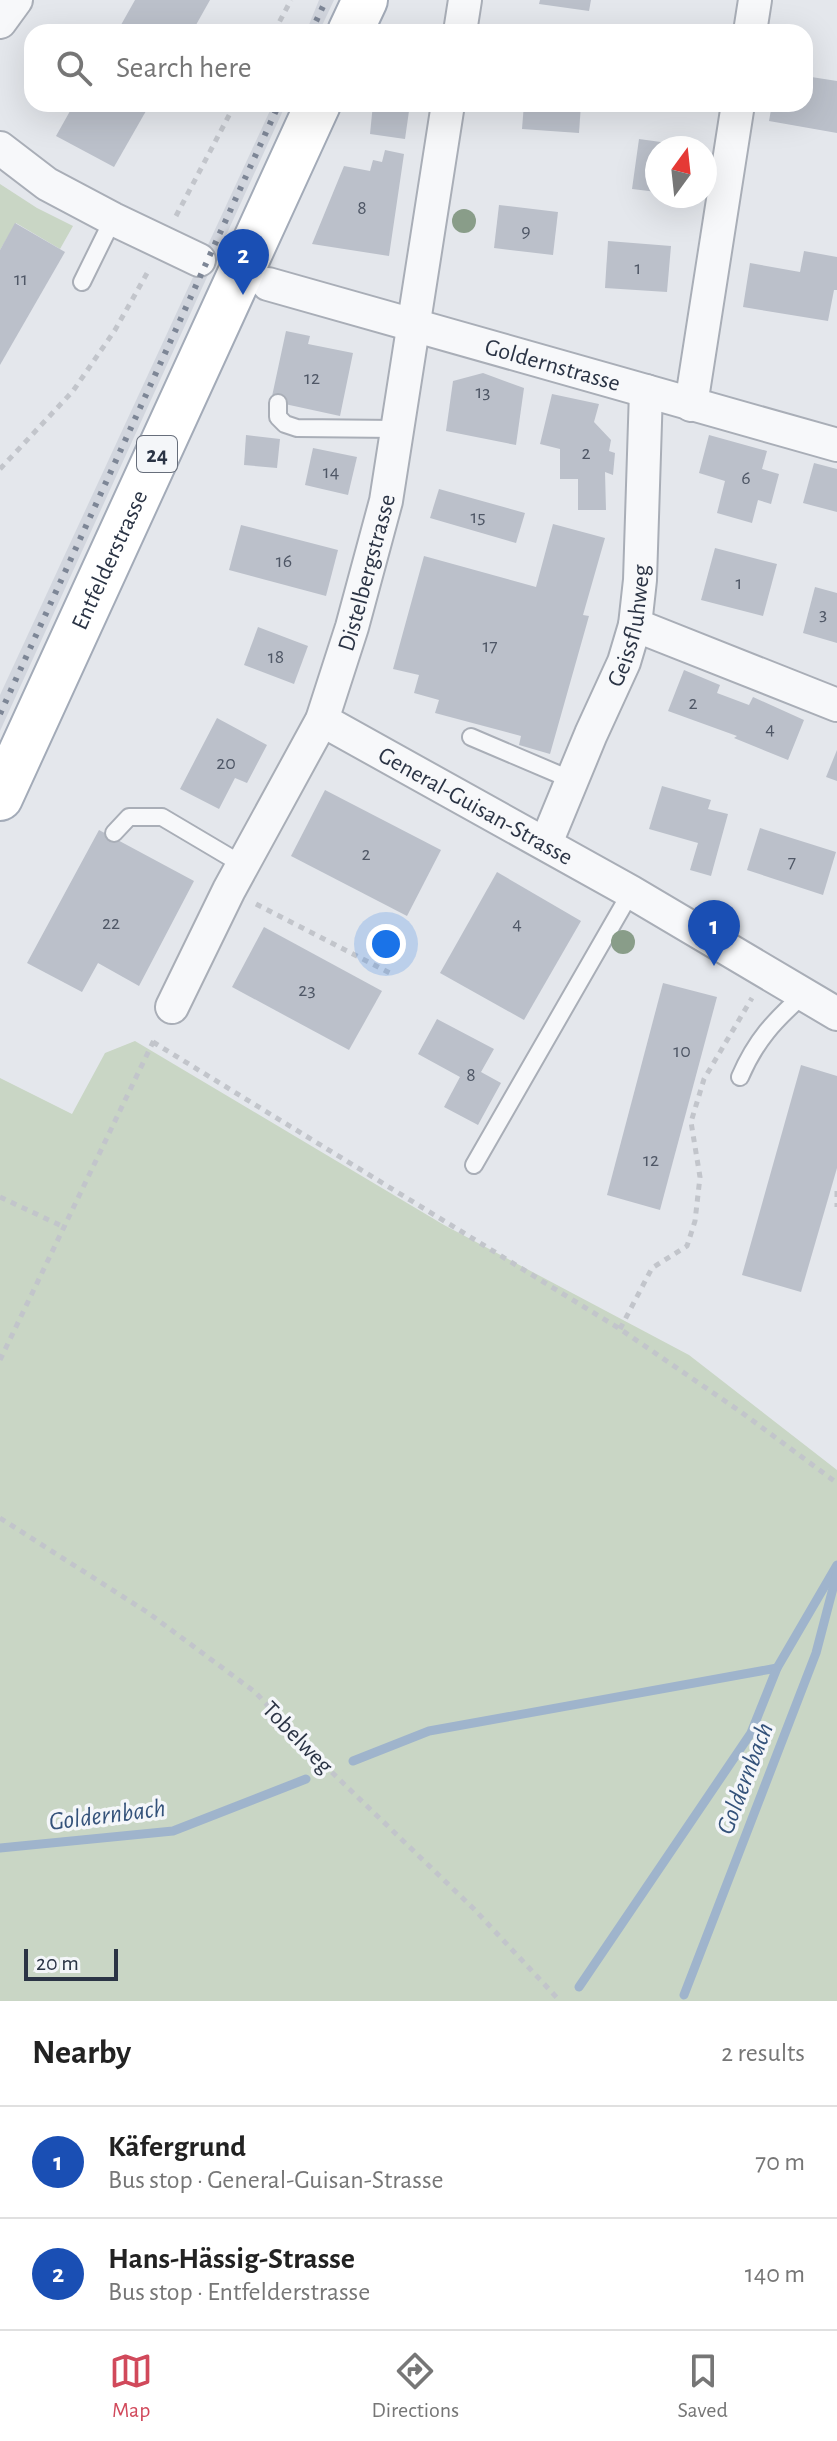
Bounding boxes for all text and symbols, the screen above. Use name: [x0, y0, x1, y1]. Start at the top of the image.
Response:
search box: [24, 24, 813, 112]
icon: search: [52, 46, 96, 90]
text: Search here: [116, 53, 252, 83]
north arrow: [645, 136, 717, 208]
house number: 8: [357, 198, 367, 218]
house number: 9: [521, 221, 531, 241]
pin: 2: [217, 229, 269, 295]
house number: 1: [635, 258, 641, 278]
house number: 11: [14, 269, 28, 289]
street label: Goldernstrasse: [482, 335, 623, 396]
house number: 12: [304, 368, 320, 388]
house number: 13: [475, 382, 491, 402]
road number: 24: [137, 436, 177, 472]
house number: 2: [581, 443, 591, 463]
house number: 14: [323, 462, 339, 482]
house number: 6: [741, 468, 751, 488]
street label: Entfelderstrasse: [68, 487, 152, 634]
street label: Distelbergstrasse: [334, 493, 400, 654]
house number: 15: [470, 507, 486, 527]
house number: 16: [276, 551, 292, 571]
street label: Geissfluhweg: [603, 564, 653, 691]
house number: 1: [736, 573, 742, 593]
house number: 3: [819, 604, 827, 624]
house number: 17: [482, 636, 498, 656]
house number: 18: [268, 647, 284, 667]
house number: 2: [688, 693, 698, 713]
house number: 4: [765, 719, 775, 739]
street label: General-Guisan-Strasse: [374, 743, 577, 870]
house number: 20: [216, 753, 236, 773]
house number: 2: [361, 844, 371, 864]
house number: 7: [788, 852, 796, 872]
pin: 1: [688, 900, 740, 966]
house number: 22: [102, 913, 120, 933]
house number: 4: [512, 914, 522, 934]
your location: [366, 924, 406, 964]
house number: 23: [298, 980, 316, 1000]
house number: 10: [673, 1041, 691, 1061]
house number: 8: [466, 1065, 476, 1085]
house number: 12: [643, 1150, 659, 1170]
street label: Tobelweg: [258, 1697, 337, 1778]
water label: Goldernbach: [712, 1719, 778, 1838]
water label: Goldernbach: [47, 1795, 167, 1835]
scale bar: [24, 1945, 118, 1981]
text: 20 m: [36, 1952, 79, 1974]
text: Nearby: [32, 2036, 131, 2070]
text: 2 results: [721, 2040, 805, 2066]
text: Käfergrund: [108, 2132, 246, 2162]
text: 1: [53, 2149, 63, 2175]
text: 70 m: [755, 2149, 805, 2175]
text: Bus stop · General-Guisan-Strasse: [108, 2167, 444, 2193]
text: Hans-Hässig-Strasse: [108, 2244, 355, 2274]
text: 2: [52, 2261, 64, 2287]
text: 140 m: [745, 2261, 805, 2287]
text: Bus stop · Entfelderstrasse: [108, 2279, 370, 2305]
tab: Map: [109, 2349, 153, 2423]
tab: Directions: [371, 2349, 459, 2423]
tab: Saved: [677, 2349, 728, 2423]

